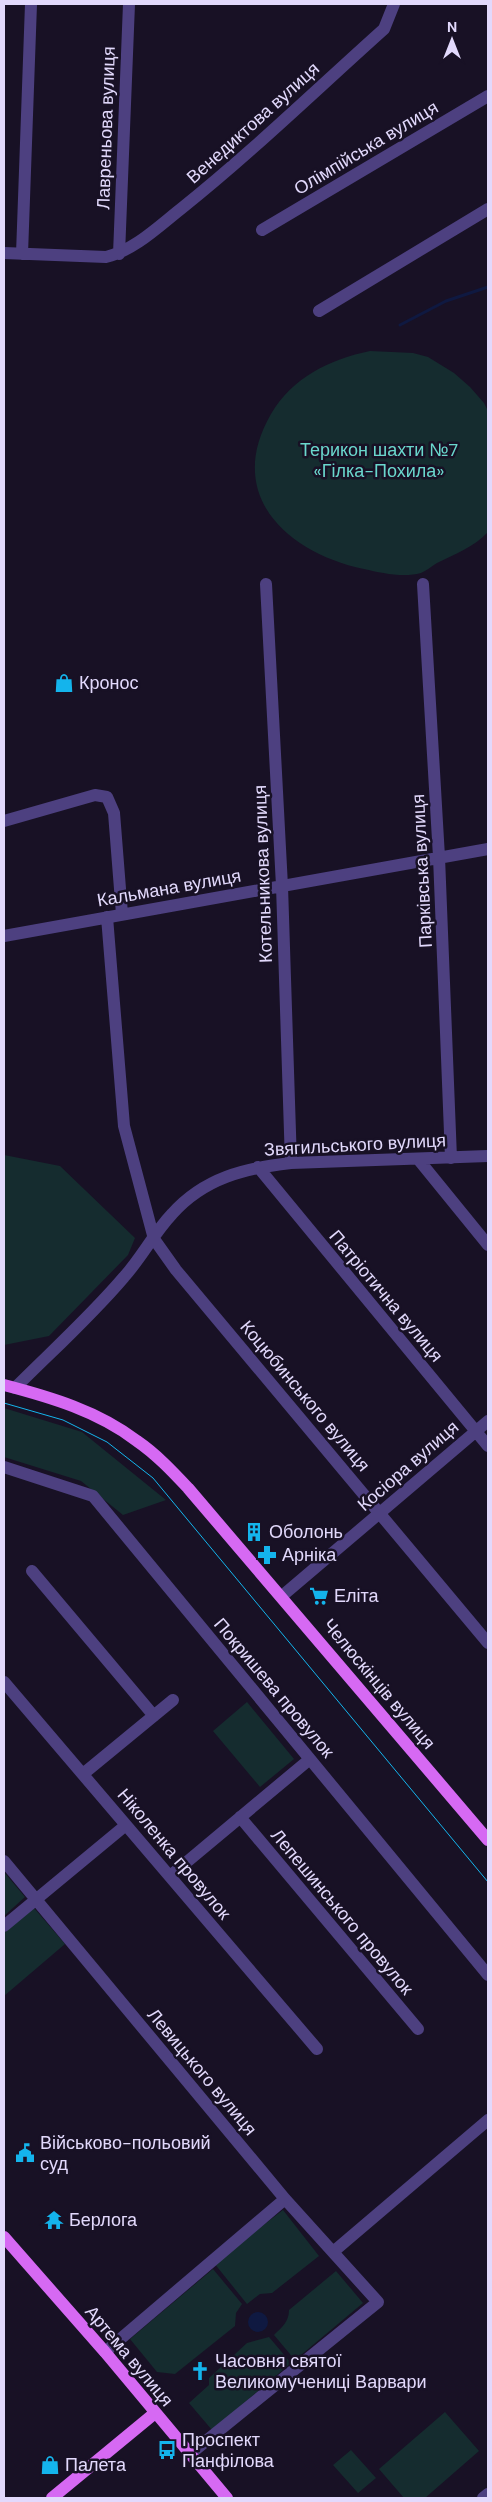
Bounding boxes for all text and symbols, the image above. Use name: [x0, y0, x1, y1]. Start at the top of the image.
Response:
north arrow: [427, 15, 477, 65]
text: N: [447, 18, 457, 36]
street label: Лавреньова вулиця: [91, 46, 121, 210]
street label: Венедиктова вулиця: [182, 57, 324, 189]
street label: Олімпійська вулиця: [289, 95, 443, 201]
park label: Терикон шахти №7 «Гілка-Похила»: [300, 438, 458, 483]
place label: Кронос: [79, 671, 138, 695]
shop icon: Кронос: [53, 672, 75, 694]
street label: Котельникова вулиця: [248, 785, 278, 963]
street label: Парківська вулиця: [406, 793, 438, 949]
street label: Кальмана вулиця: [95, 864, 243, 912]
street label: Звягильського вулиця: [263, 1128, 447, 1162]
street label: Патріотична вулиця: [324, 1225, 448, 1367]
street label: Коцюбинського вулиця: [235, 1315, 375, 1477]
street label: Косіора вулиця: [352, 1415, 464, 1517]
place label: Оболонь: [269, 1520, 343, 1544]
building icon: Оболонь: [243, 1521, 265, 1543]
place label: Арніка: [282, 1543, 337, 1567]
pharmacy icon: Арніка: [256, 1544, 278, 1566]
place label: Еліта: [334, 1584, 380, 1608]
supermarket icon: Еліта: [308, 1585, 330, 1607]
street label: Покришева провулок: [208, 1613, 340, 1763]
street label: Челюскінців вулиця: [317, 1614, 441, 1754]
street label: Ніколенка провулок: [112, 1783, 236, 1925]
street label: Лепешинського провулок: [265, 1824, 419, 2000]
street label: Левицького вулиця: [142, 2004, 262, 2140]
place label: Військово-польовий суд: [40, 2131, 211, 2176]
public building icon: Військово-польовий суд: [14, 2142, 36, 2164]
place label: Берлога: [69, 2208, 138, 2232]
temple icon: Берлога: [43, 2209, 65, 2231]
street label: Артема вулиця: [80, 2300, 178, 2412]
place label: Часовня святої Великомучениці Варвари: [215, 2349, 427, 2394]
church icon: Часовня святої Великомучениці Варвари: [189, 2360, 211, 2382]
place label: Проспект Панфілова: [182, 2428, 275, 2473]
bus stop icon: Проспект Панфілова: [156, 2439, 178, 2461]
place label: Палета: [65, 2453, 127, 2477]
shop icon: Палета: [39, 2454, 61, 2476]

